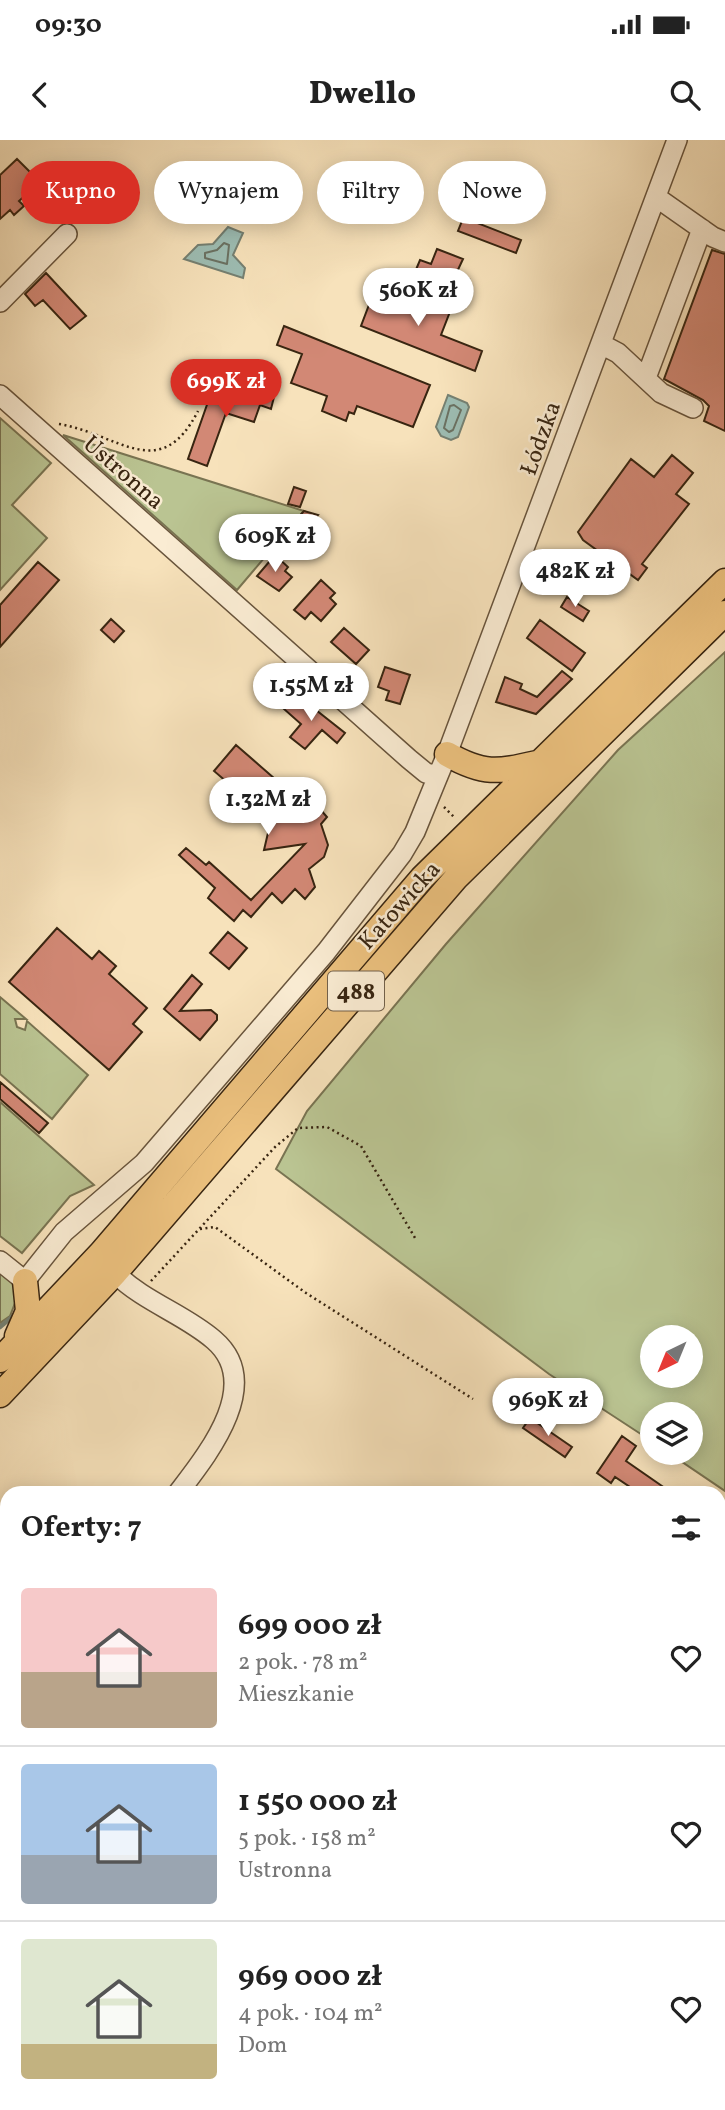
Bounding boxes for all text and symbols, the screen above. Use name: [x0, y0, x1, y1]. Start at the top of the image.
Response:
text: 09:30: [35, 7, 102, 43]
text: Dwello: [309, 73, 416, 117]
icon: back: [21, 76, 59, 114]
icon: search: [666, 76, 704, 114]
chip: Kupno: [21, 161, 140, 224]
chip: Wynajem: [154, 161, 303, 224]
chip: Filtry: [317, 161, 424, 224]
chip: Nowe: [438, 161, 546, 224]
pin: 560K zł: [353, 268, 483, 328]
text: 560K zł: [379, 275, 457, 307]
pin: 699K zł: [161, 359, 291, 419]
text: 699K zł: [187, 366, 265, 398]
street label: Łódzka: [513, 397, 571, 481]
street label: Ustronna: [74, 428, 171, 519]
pin: 609K zł: [210, 514, 340, 574]
text: 609K zł: [235, 521, 315, 553]
pin: 482K zł: [510, 550, 640, 609]
text: 482K zł: [536, 556, 614, 588]
pin: 1.55M zł: [239, 664, 383, 723]
text: 1.55M zł: [269, 670, 353, 702]
pin: 1.32M zł: [196, 778, 340, 837]
text: 1.32M zł: [225, 784, 311, 816]
street label: Katowicka: [351, 854, 450, 958]
road number: 488: [328, 972, 384, 1010]
north arrow: [640, 1325, 704, 1388]
map controls: [640, 1325, 703, 1465]
pin: 969K zł: [483, 1378, 613, 1438]
text: 969K zł: [508, 1385, 588, 1417]
button: layers: [640, 1402, 703, 1465]
text: Oferty: 7: [21, 1507, 142, 1549]
icon: filters: [667, 1509, 705, 1547]
text: 699 000 zł: [238, 1605, 381, 1647]
icon: home: [77, 1616, 161, 1700]
icon: heart: [667, 1639, 705, 1677]
text: 2 pok. · 78 m²: [238, 1647, 367, 1679]
text: Mieszkanie: [238, 1679, 354, 1711]
text: 1 550 000 zł: [238, 1781, 397, 1823]
icon: home: [77, 1792, 161, 1876]
icon: heart: [667, 1815, 705, 1853]
text: 5 pok. · 158 m²: [238, 1823, 376, 1855]
text: Ustronna: [238, 1855, 332, 1887]
text: 969 000 zł: [238, 1956, 382, 1998]
icon: home: [77, 1967, 161, 2051]
icon: heart: [667, 1990, 705, 2028]
text: 4 pok. · 104 m²: [238, 1998, 383, 2030]
text: Dom: [238, 2030, 287, 2062]

